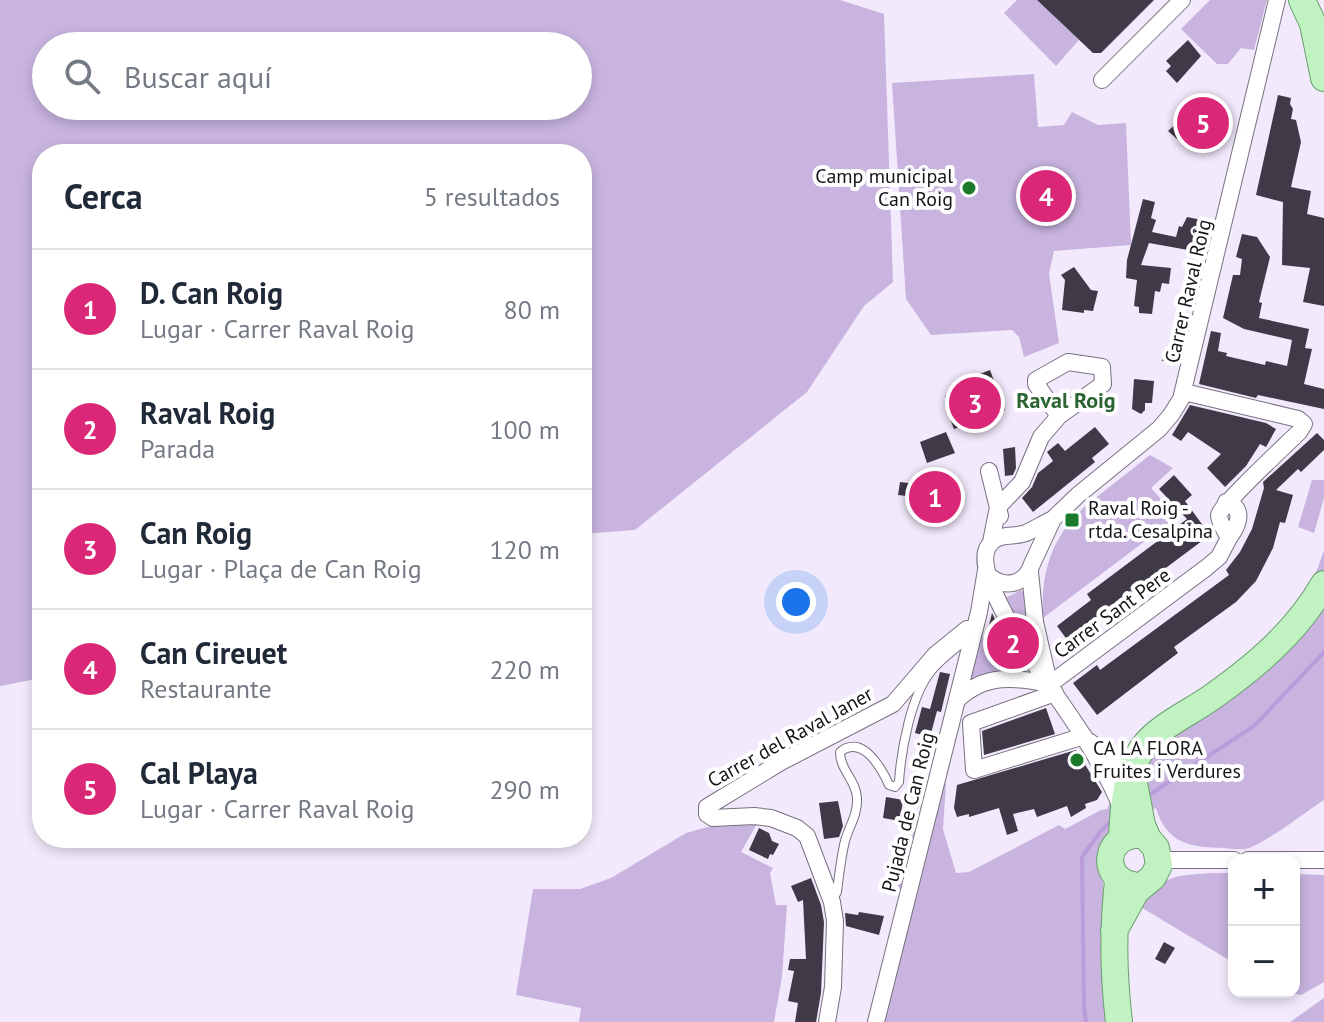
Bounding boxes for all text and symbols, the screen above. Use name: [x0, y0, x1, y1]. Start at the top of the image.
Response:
search box: [32, 32, 592, 120]
icon: search: [60, 54, 104, 98]
text: Buscar aquí: [124, 57, 272, 96]
pin: 5: [1177, 93, 1229, 153]
place label: Camp municipal Can Roig: [815, 163, 953, 212]
pin: 4: [1020, 166, 1072, 226]
text: Cerca: [64, 174, 143, 218]
marker: Camp municipal Can Roig: [960, 179, 978, 197]
text: 5 resultados: [424, 180, 560, 213]
street label: Carrer Raval Roig: [1159, 216, 1217, 366]
text: D. Can Roig: [140, 273, 283, 312]
text: 1: [83, 293, 97, 326]
text: 80 m: [504, 293, 560, 326]
text: Lugar · Carrer Raval Roig: [140, 312, 415, 345]
pin: 3: [949, 373, 1001, 433]
district label: Raval Roig: [1016, 386, 1116, 414]
text: Raval Roig: [140, 393, 275, 432]
text: 2: [83, 413, 97, 446]
text: 100 m: [489, 413, 560, 446]
text: Parada: [140, 432, 215, 465]
pin: 1: [909, 467, 961, 527]
place label: Raval Roig - rtda. Cesalpina: [1088, 495, 1213, 544]
marker: Raval Roig - rtda. Cesalpina: [1063, 511, 1081, 529]
text: Can Roig: [140, 513, 252, 552]
text: 3: [83, 533, 97, 566]
text: 120 m: [489, 533, 560, 566]
text: Lugar · Plaça de Can Roig: [140, 552, 422, 585]
street label: Carrer Sant Pere: [1048, 562, 1176, 664]
your location: [776, 582, 816, 622]
pin: 2: [987, 613, 1039, 673]
text: Can Cireuet: [140, 633, 287, 672]
text: 4: [83, 653, 97, 686]
text: 220 m: [489, 653, 560, 686]
text: Restaurante: [140, 672, 272, 705]
street label: Carrer del Raval Janer: [703, 681, 877, 793]
street label: Pujada de Can Roig: [876, 729, 940, 895]
place label: CA LA FLORA Fruites i Verdures: [1093, 735, 1241, 784]
marker: CA LA FLORA Fruites i Verdures: [1068, 751, 1086, 769]
text: Cal Playa: [140, 753, 258, 792]
text: 5: [83, 773, 97, 806]
text: 290 m: [489, 773, 560, 806]
text: Lugar · Carrer Raval Roig: [140, 792, 415, 825]
map controls: [1228, 854, 1300, 998]
button: +: [1228, 854, 1300, 926]
button: −: [1228, 926, 1300, 998]

